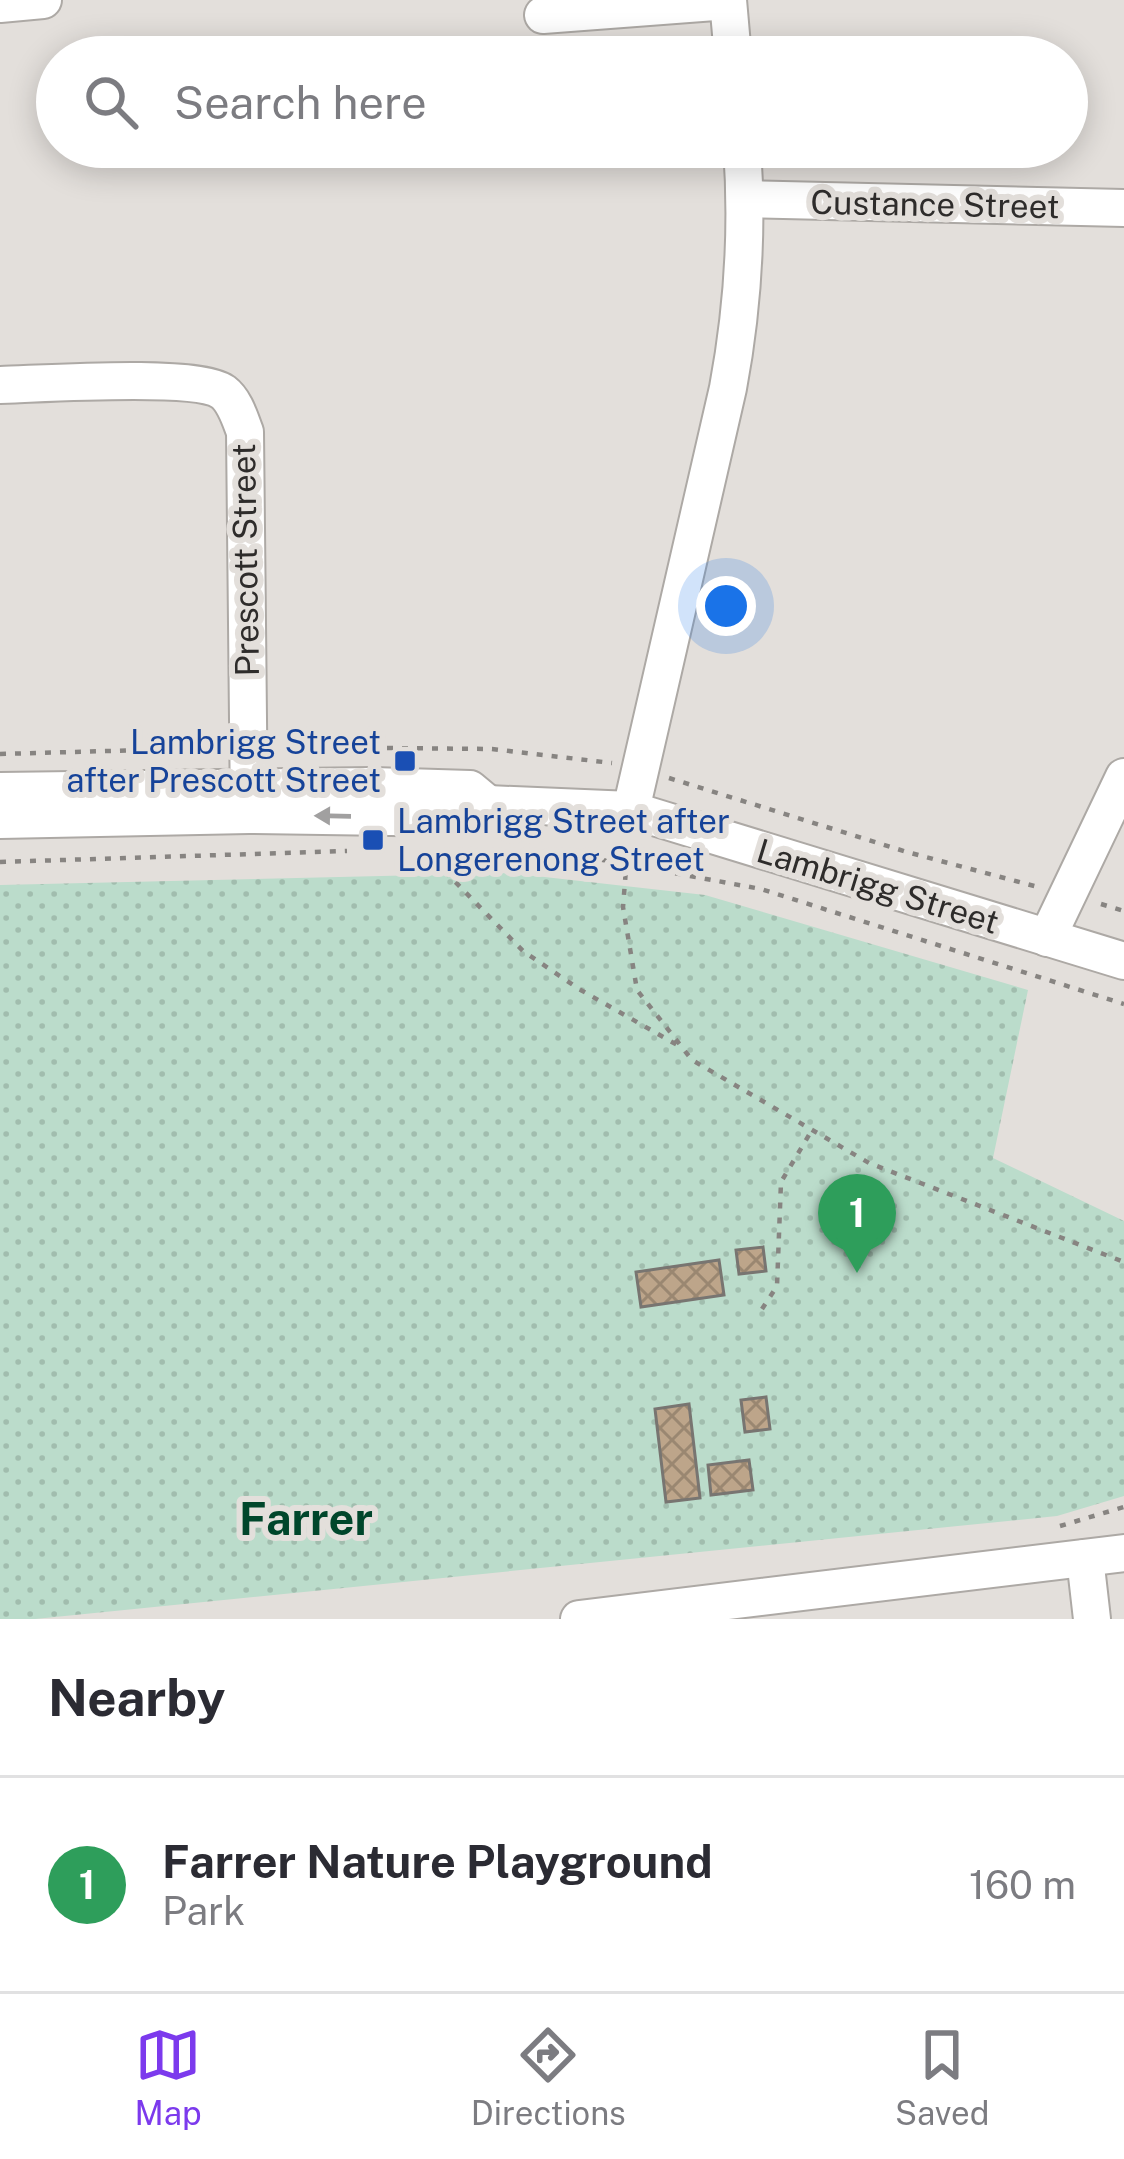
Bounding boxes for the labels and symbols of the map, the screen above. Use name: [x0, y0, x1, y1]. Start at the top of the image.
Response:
street label: Custance Street: [810, 183, 1060, 225]
street label: Prescott Street: [224, 443, 266, 677]
your location: [696, 576, 756, 636]
place label: Lambrigg Street after Prescott Street: [66, 723, 381, 799]
marker: Lambrigg Street after Prescott Street: [392, 748, 418, 774]
place label: Lambrigg Street after Longerenong Street: [397, 802, 730, 878]
one-way arrow: [313, 806, 351, 826]
marker: Lambrigg Street after Longerenong Street: [360, 827, 386, 853]
street label: Lambrigg Street: [752, 831, 1004, 941]
pin: 1: [818, 1174, 896, 1273]
district label: Farrer: [239, 1492, 373, 1545]

